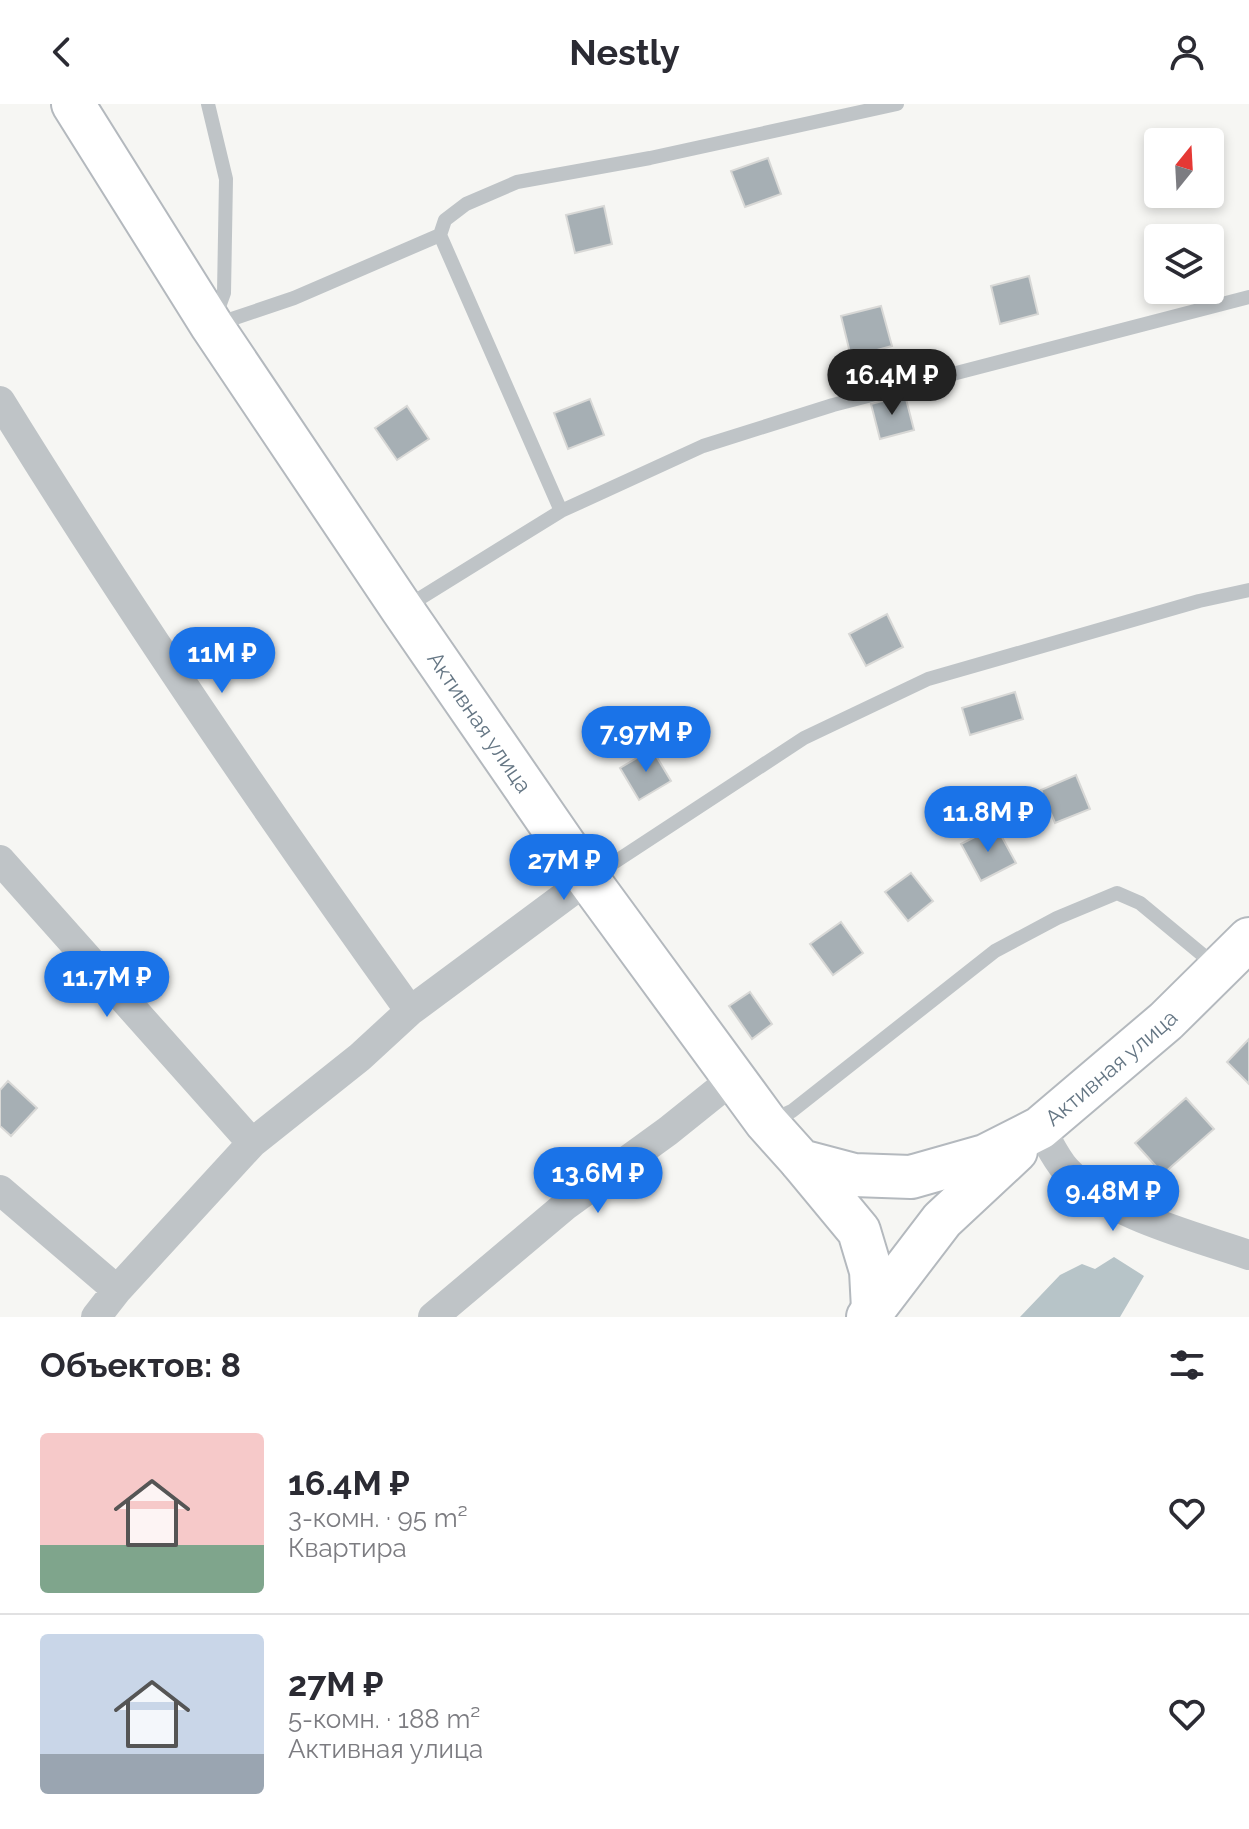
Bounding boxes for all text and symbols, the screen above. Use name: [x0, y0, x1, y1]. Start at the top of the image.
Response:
icon: back: [40, 30, 84, 74]
icon: person: [1165, 30, 1209, 74]
text: Nestly: [569, 31, 680, 73]
north arrow: [1144, 128, 1224, 208]
map controls: [1144, 128, 1224, 304]
button: layers: [1144, 224, 1224, 304]
pin: 16.4M ₽: [818, 349, 966, 417]
text: 16.4M ₽: [845, 360, 939, 390]
pin: 11M ₽: [166, 627, 278, 695]
text: 11M ₽: [187, 638, 257, 668]
street label: Активная улица: [422, 647, 537, 797]
pin: 7.97M ₽: [572, 706, 720, 774]
text: 7.97M ₽: [600, 717, 692, 747]
pin: 11.8M ₽: [914, 786, 1062, 854]
text: 11.8M ₽: [942, 797, 1034, 827]
pin: 27M ₽: [508, 834, 620, 902]
text: 27M ₽: [527, 845, 601, 875]
pin: 11.7M ₽: [33, 951, 181, 1019]
text: 11.7M ₽: [62, 962, 152, 992]
street label: Активная улица: [1040, 1004, 1183, 1131]
pin: 13.6M ₽: [524, 1147, 672, 1215]
text: 13.6M ₽: [552, 1158, 644, 1188]
pin: 9.48M ₽: [1039, 1165, 1187, 1233]
text: 9.48M ₽: [1065, 1176, 1161, 1206]
icon: filters: [1165, 1343, 1209, 1387]
text: Объектов: 8: [40, 1345, 241, 1385]
text: 16.4M ₽: [288, 1463, 410, 1503]
icon: home: [104, 1465, 200, 1561]
icon: heart: [1165, 1491, 1209, 1535]
text: 3-комн. · 95 m²: [288, 1503, 468, 1533]
text: Квартира: [288, 1533, 407, 1563]
text: 27M ₽: [288, 1664, 384, 1704]
icon: home: [104, 1666, 200, 1762]
icon: heart: [1165, 1692, 1209, 1736]
text: 5-комн. · 188 m²: [288, 1704, 480, 1734]
text: Активная улица: [288, 1734, 483, 1764]

